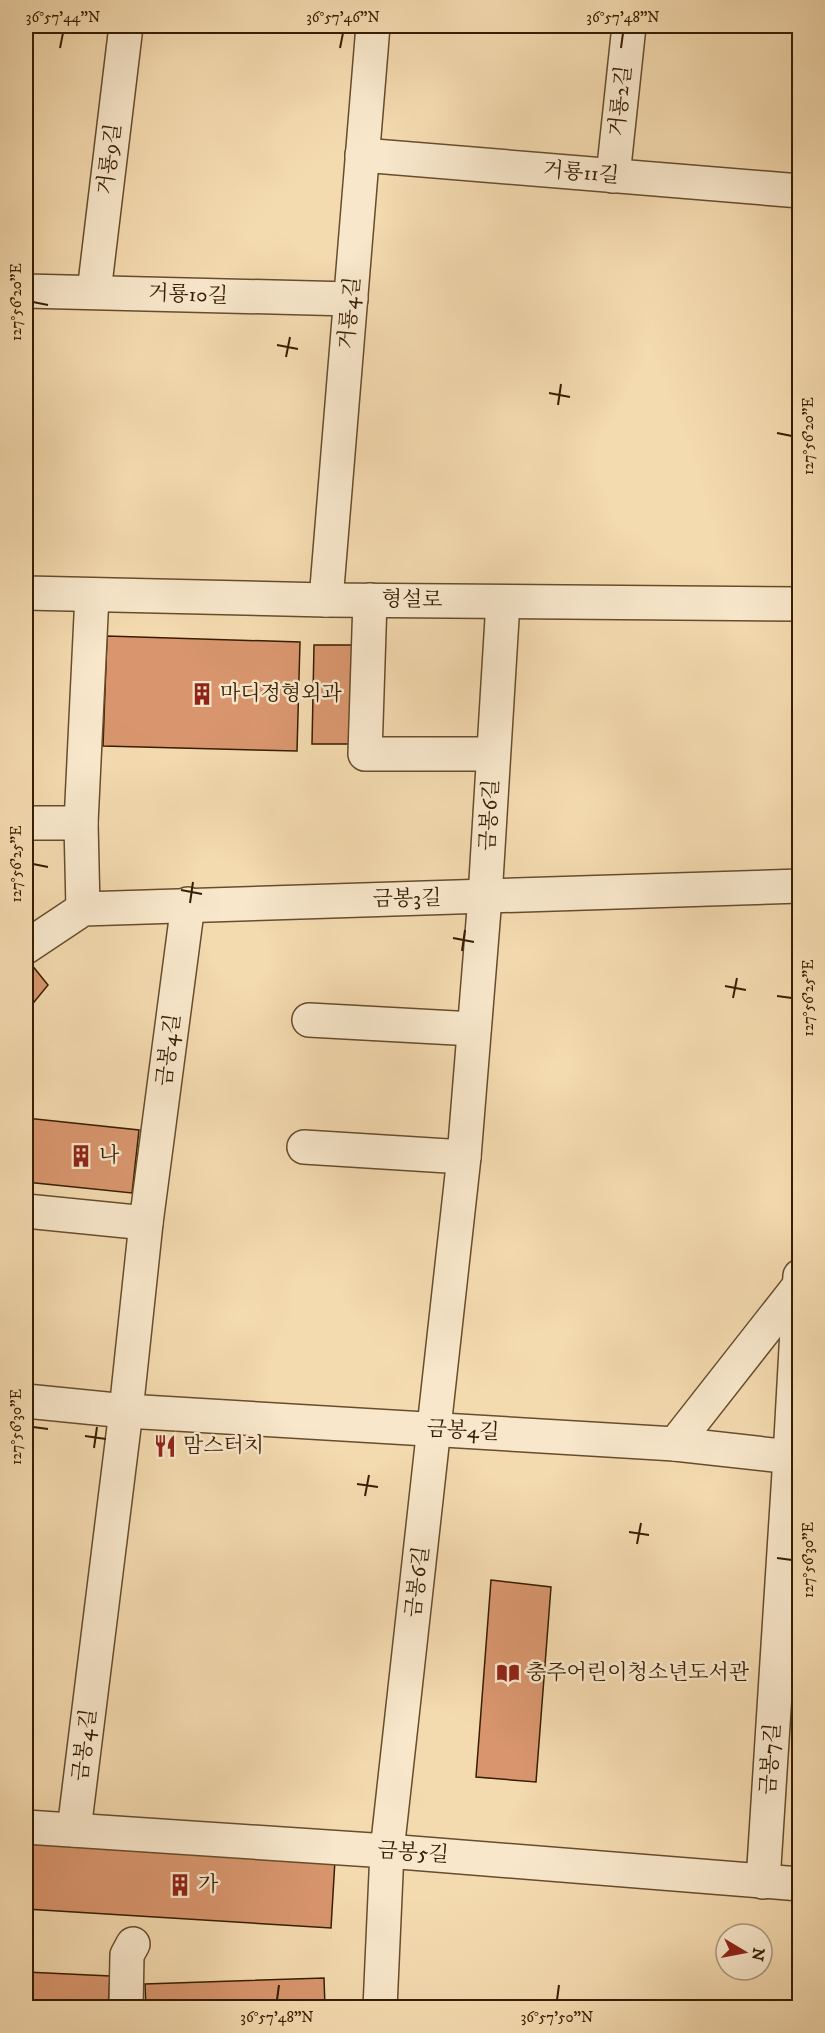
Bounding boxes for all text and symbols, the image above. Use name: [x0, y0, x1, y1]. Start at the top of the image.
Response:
text: 36°57'44"N: [26, 8, 100, 27]
text: 36°57'46"N: [306, 8, 380, 27]
text: 36°57'48"N: [586, 8, 660, 27]
street label: 거룡2길: [604, 64, 638, 138]
street label: 거룡9길: [93, 122, 127, 196]
street label: 거룡11길: [542, 157, 620, 189]
text: 127°56'20"E: [7, 263, 26, 341]
street label: 거룡4길: [334, 276, 366, 350]
street label: 거룡10길: [148, 281, 228, 309]
text: 127°56'20"E: [799, 397, 818, 475]
street label: 형설로: [381, 586, 443, 614]
building icon: 마디정형외과: [189, 681, 215, 707]
place label: 마디정형외과: [220, 681, 342, 707]
street label: 금봉6길: [475, 778, 505, 852]
text: 127°56'25"E: [7, 825, 26, 903]
street label: 금봉3길: [372, 885, 442, 913]
text: 127°56'25"E: [799, 959, 818, 1037]
street label: 금봉4길: [152, 1012, 186, 1088]
building icon: 나: [68, 1143, 94, 1169]
place label: 나: [99, 1143, 120, 1169]
text: 127°56'30"E: [7, 1389, 26, 1465]
street label: 금봉4길: [426, 1416, 500, 1446]
restaurant icon: 맘스터치: [152, 1433, 178, 1459]
place label: 맘스터치: [183, 1433, 264, 1459]
text: 127°56'30"E: [799, 1522, 818, 1598]
street label: 금봉6길: [401, 1545, 435, 1619]
library icon: 충주어린이청소년도서관: [495, 1660, 521, 1686]
place label: 충주어린이청소년도서관: [526, 1660, 750, 1686]
street label: 금봉4길: [68, 1707, 102, 1783]
street label: 금봉7길: [756, 1722, 786, 1796]
street label: 금봉5길: [377, 1838, 449, 1868]
building icon: 가: [167, 1872, 193, 1898]
place label: 가: [198, 1872, 219, 1898]
north arrow: [714, 1922, 774, 1982]
text: N: [747, 1946, 769, 1963]
text: 36°57'48"N: [240, 2008, 314, 2027]
text: 36°57'50"N: [521, 2008, 593, 2027]

